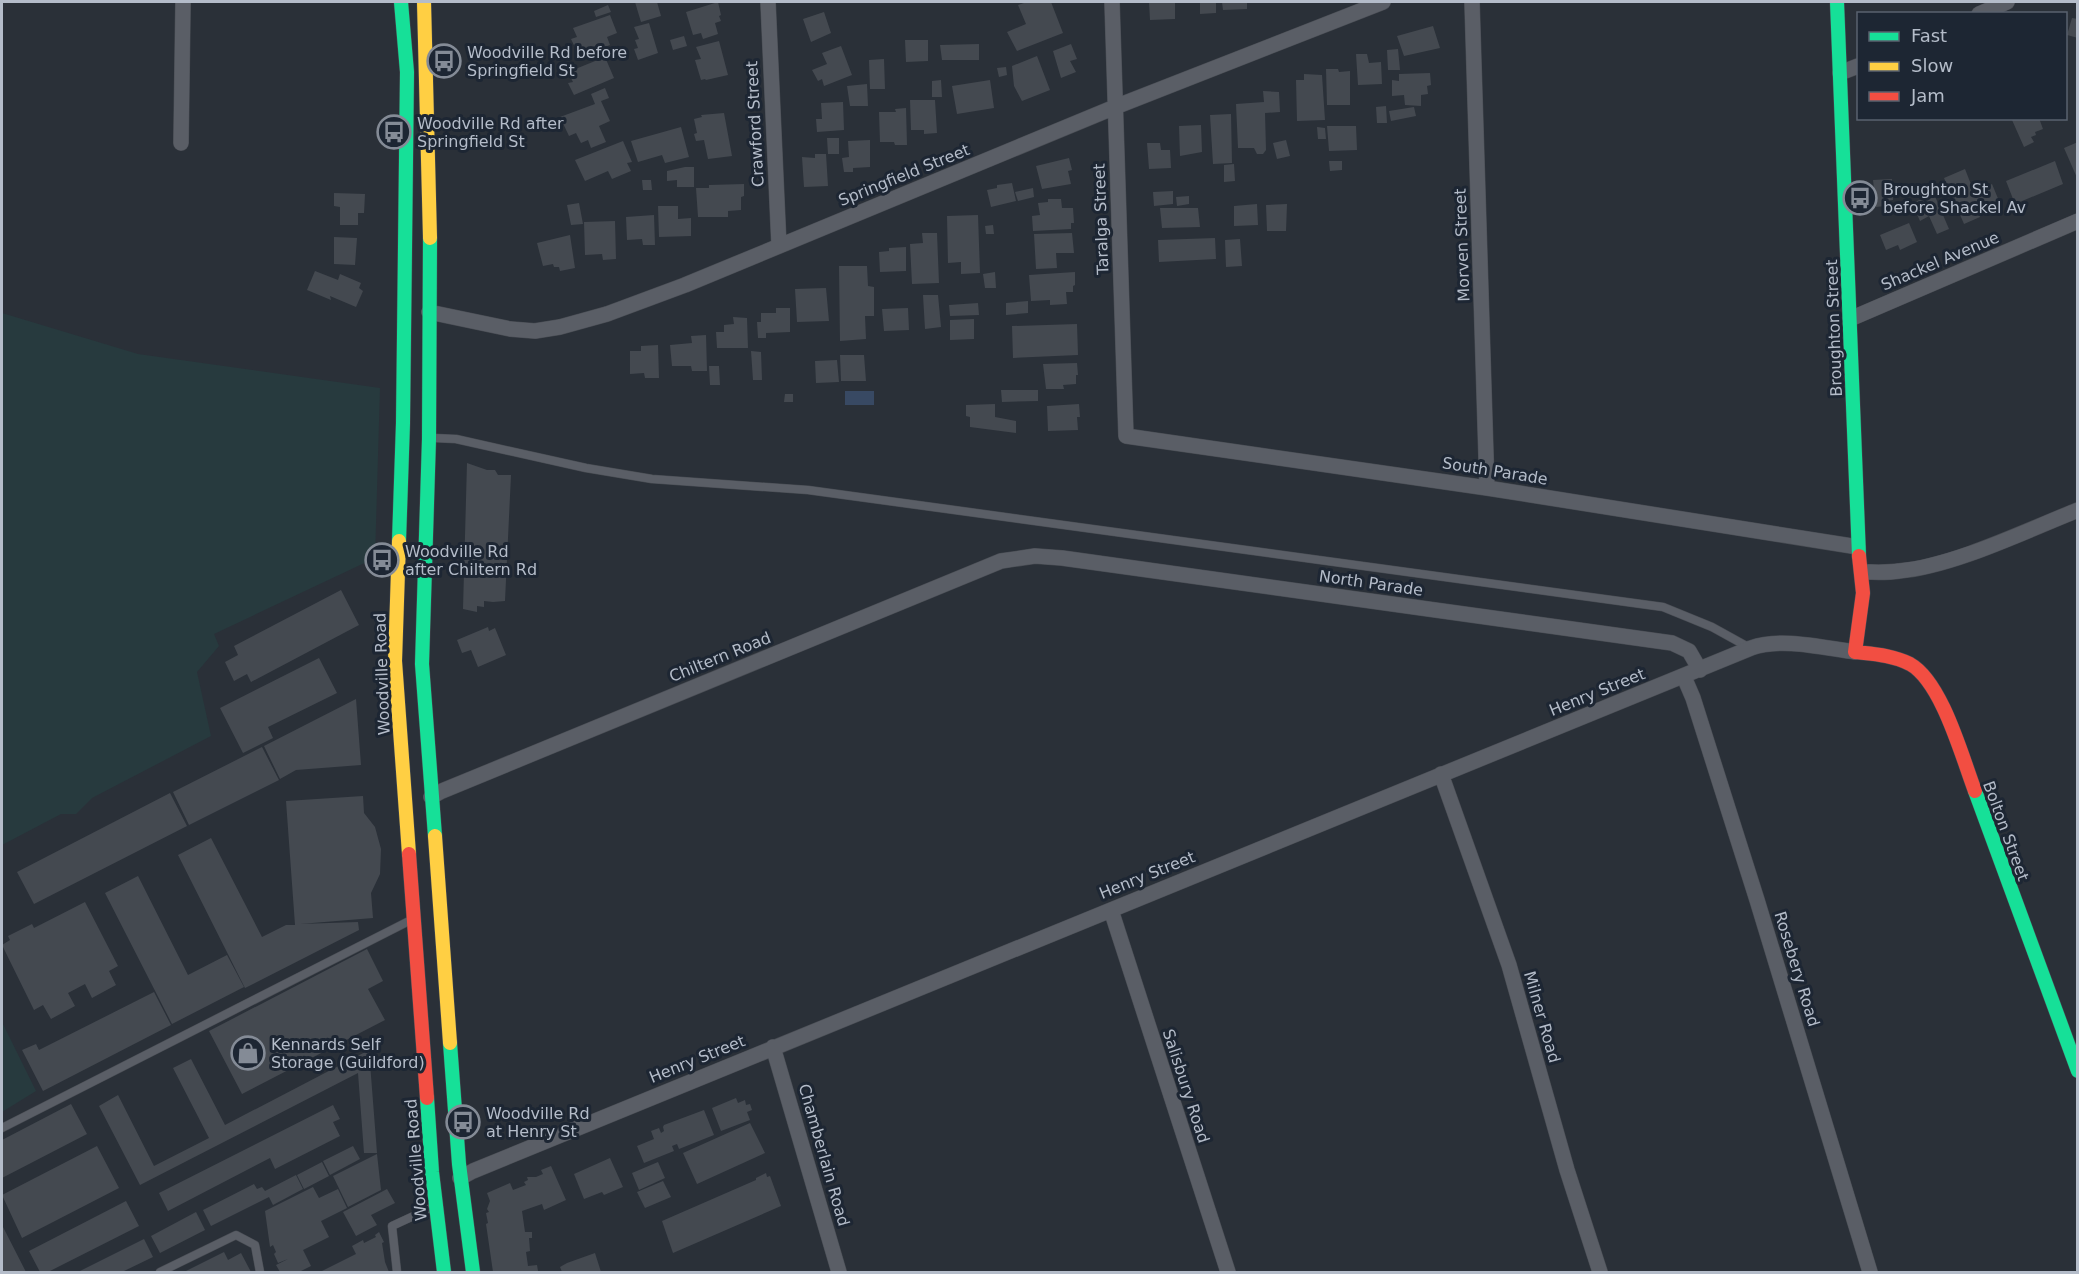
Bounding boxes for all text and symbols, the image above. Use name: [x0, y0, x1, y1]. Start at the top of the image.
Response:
legend: [1857, 12, 2067, 120]
text: Fast: [1911, 25, 1947, 46]
bus stop icon: Woodville Rd before Springfield St: [426, 43, 462, 79]
place label: Woodville Rd before Springfield St: [467, 43, 627, 80]
text: Slow: [1911, 55, 1953, 76]
street label: Crawford Street: [742, 60, 768, 188]
text: Jam: [1910, 85, 1945, 106]
bus stop icon: Woodville Rd after Springfield St: [376, 114, 412, 150]
place label: Woodville Rd after Springfield St: [417, 114, 564, 151]
street label: Springfield Street: [836, 140, 972, 210]
street label: Taralga Street: [1090, 163, 1112, 276]
bus stop icon: Broughton St before Shackel Av: [1842, 180, 1878, 216]
place label: Broughton St before Shackel Av: [1883, 180, 2026, 217]
street label: Morven Street: [1451, 188, 1473, 302]
street label: Shackel Avenue: [1878, 228, 2002, 294]
street label: Broughton Street: [1822, 259, 1846, 397]
street label: South Parade: [1441, 453, 1549, 489]
bus stop icon: Woodville Rd after Chiltern Rd: [364, 542, 400, 578]
place label: Woodville Rd after Chiltern Rd: [405, 542, 537, 579]
street label: North Parade: [1318, 566, 1424, 600]
street label: Woodville Road: [370, 612, 394, 736]
street label: Chiltern Road: [666, 628, 774, 686]
street label: Henry Street: [1546, 664, 1648, 720]
street label: Bolton Street: [1979, 778, 2033, 884]
street label: Henry Street: [1096, 847, 1198, 903]
street label: Rosebery Road: [1770, 909, 1824, 1029]
street label: Milner Road: [1520, 969, 1564, 1065]
street label: Salisbury Road: [1159, 1027, 1213, 1145]
street label: Henry Street: [646, 1031, 748, 1087]
shop icon: Kennards Self Storage (Guildford): [230, 1035, 266, 1071]
place label: Kennards Self Storage (Guildford): [271, 1035, 425, 1072]
street label: Chamberlain Road: [795, 1082, 853, 1228]
street label: Woodville Road: [401, 1098, 431, 1222]
bus stop icon: Woodville Rd at Henry St: [445, 1104, 481, 1140]
place label: Woodville Rd at Henry St: [486, 1104, 590, 1141]

